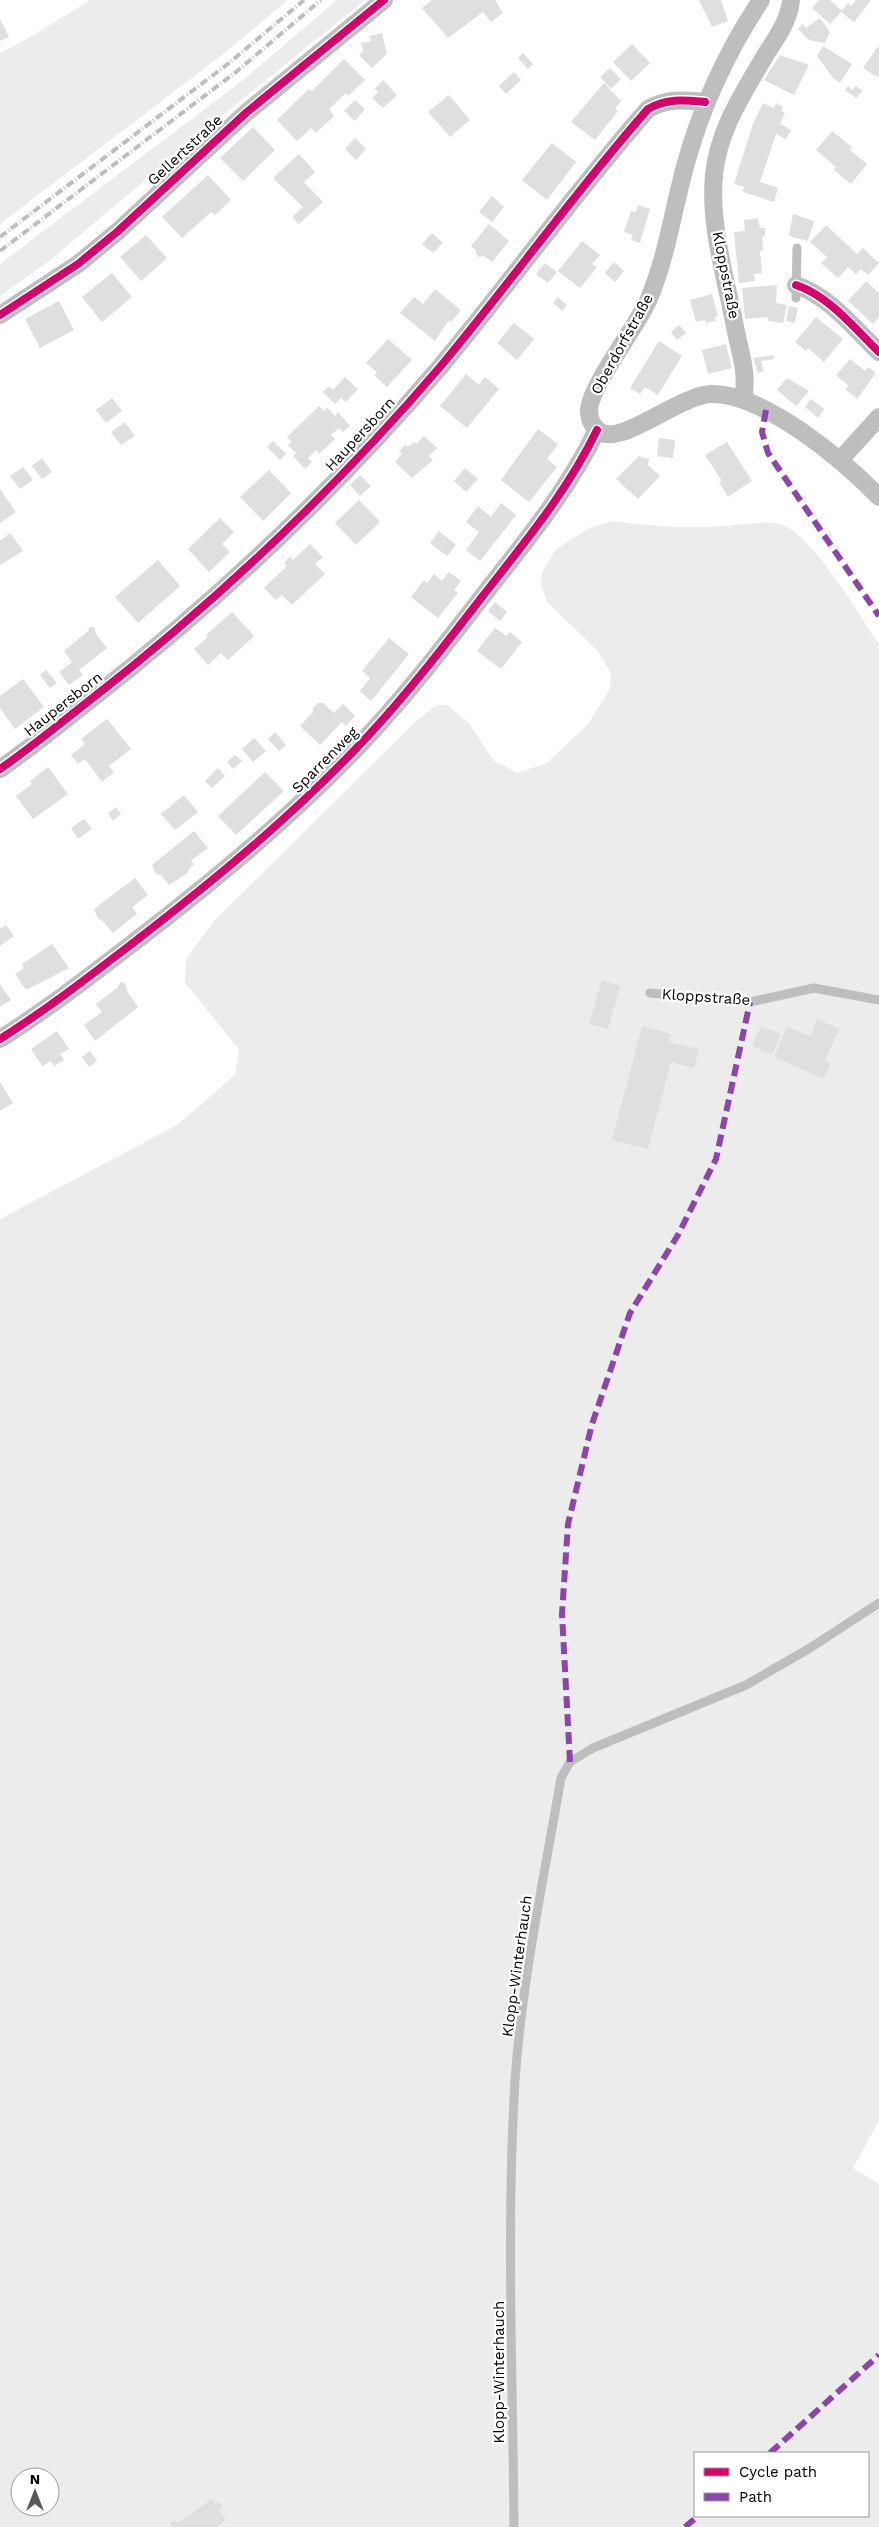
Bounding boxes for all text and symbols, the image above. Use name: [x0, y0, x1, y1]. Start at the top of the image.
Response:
street label: Gellertstraße: [144, 111, 226, 189]
street label: Kloppstraße: [709, 230, 743, 320]
street label: Oberdorfstraße: [587, 291, 657, 397]
street label: Haupersborn: [321, 393, 399, 475]
street label: Haupersborn: [20, 668, 106, 740]
street label: Sparrenweg: [288, 723, 362, 797]
street label: Kloppstraße: [661, 985, 751, 1009]
street label: Klopp-Winterhauch: [498, 1894, 536, 2038]
street label: Klopp-Winterhauch: [490, 2301, 508, 2443]
legend: [694, 2452, 869, 2517]
text: Cycle path: [739, 2463, 817, 2481]
north arrow: [10, 2467, 60, 2517]
text: N: [30, 2471, 40, 2487]
text: Path: [739, 2488, 772, 2506]

